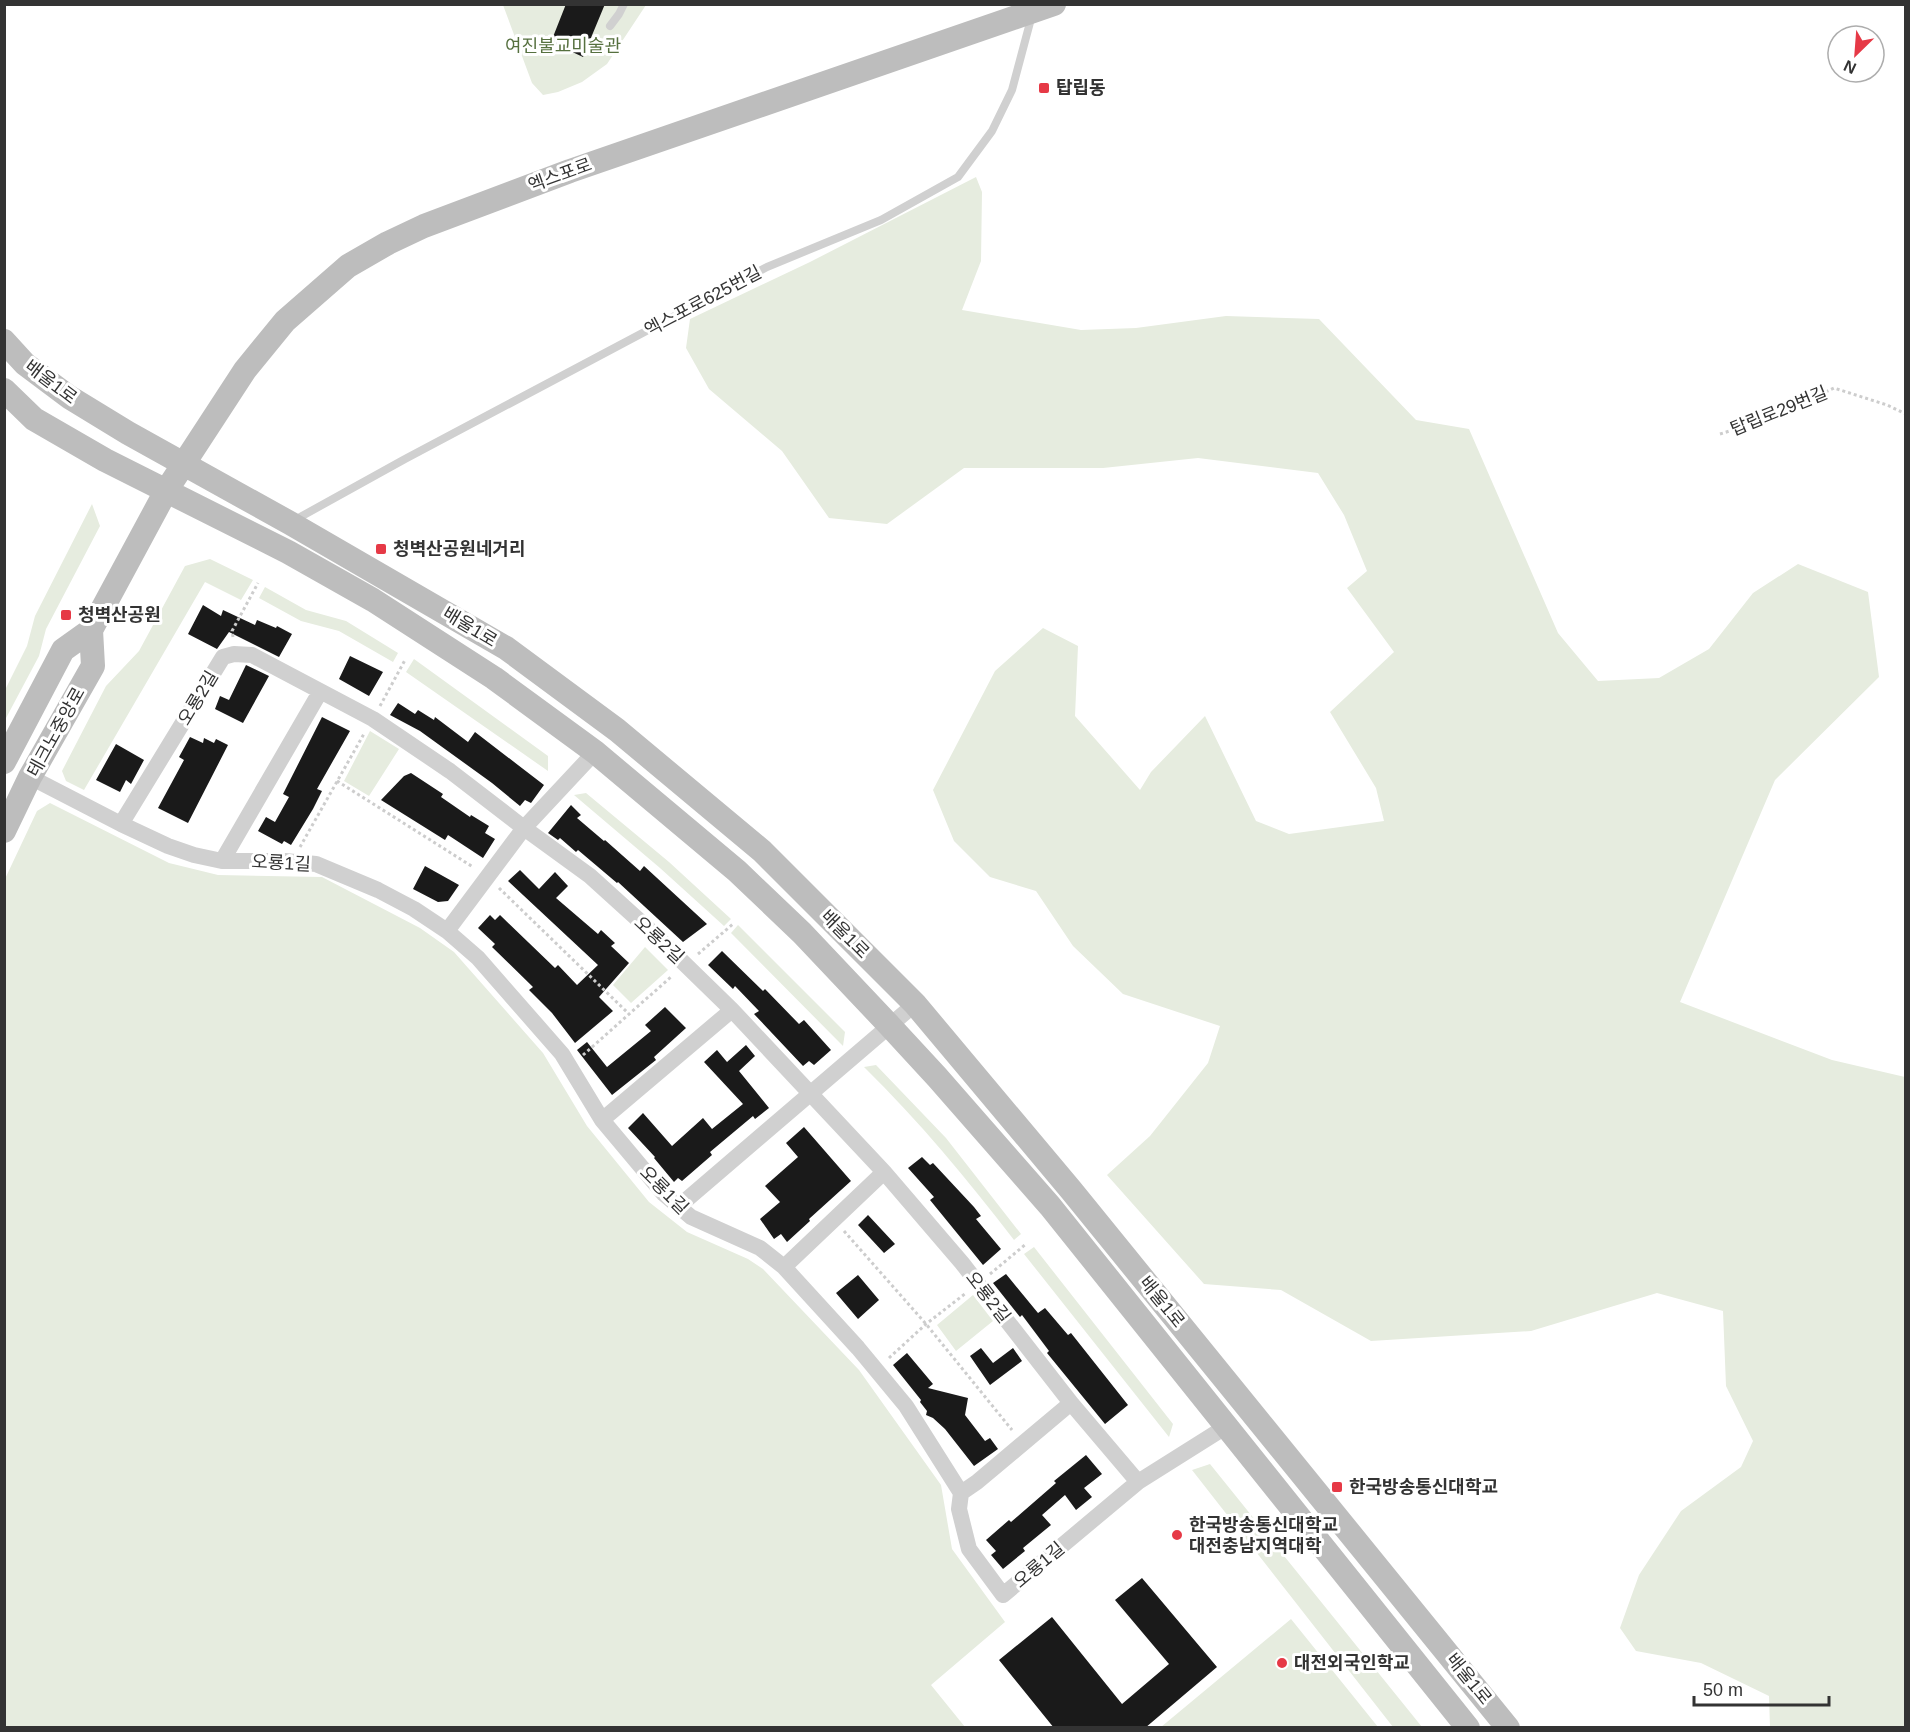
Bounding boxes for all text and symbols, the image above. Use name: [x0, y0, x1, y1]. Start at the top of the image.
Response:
north arrow: [1826, 24, 1886, 84]
park label: 여진불교미술관: [505, 36, 621, 56]
text: N: [1841, 57, 1859, 77]
place label: 탑립동: [1056, 78, 1106, 98]
marker: 탑립동: [1037, 81, 1051, 95]
street label: 엑스포로: [525, 154, 595, 196]
street label: 엑스포로625번길: [641, 262, 765, 340]
street label: 배울1로: [21, 356, 81, 408]
street label: 탑립로29번길: [1728, 382, 1830, 440]
place label: 청벽산공원네거리: [393, 539, 525, 559]
marker: 청벽산공원네거리: [374, 542, 388, 556]
street label: 배울1로: [439, 603, 501, 651]
place label: 청벽산공원: [78, 605, 161, 625]
marker: 청벽산공원: [59, 608, 73, 622]
street label: 오룡2길: [174, 667, 222, 729]
street label: 테크노중앙로: [23, 684, 89, 780]
street label: 오룡1길: [251, 851, 311, 875]
street label: 배울1로: [817, 906, 873, 962]
street label: 오룡2길: [630, 912, 688, 968]
street label: 오룡1길: [636, 1162, 692, 1218]
street label: 오룡2길: [962, 1267, 1014, 1327]
street label: 배울1로: [1135, 1273, 1189, 1331]
place label: 한국방송통신대학교: [1349, 1477, 1498, 1497]
marker: 한국방송통신대학교: [1330, 1480, 1344, 1494]
place label: 한국방송통신대학교 대전충남지역대학: [1189, 1515, 1338, 1556]
marker: 한국방송통신대학교 대전충남지역대학: [1170, 1528, 1184, 1542]
street label: 오룡1길: [1010, 1538, 1068, 1592]
street label: 배울1로: [1442, 1650, 1496, 1708]
place label: 대전외국인학교: [1294, 1653, 1410, 1673]
marker: 대전외국인학교: [1275, 1656, 1289, 1670]
scale bar: [1694, 1669, 1829, 1707]
text: 50 m: [1703, 1680, 1743, 1700]

